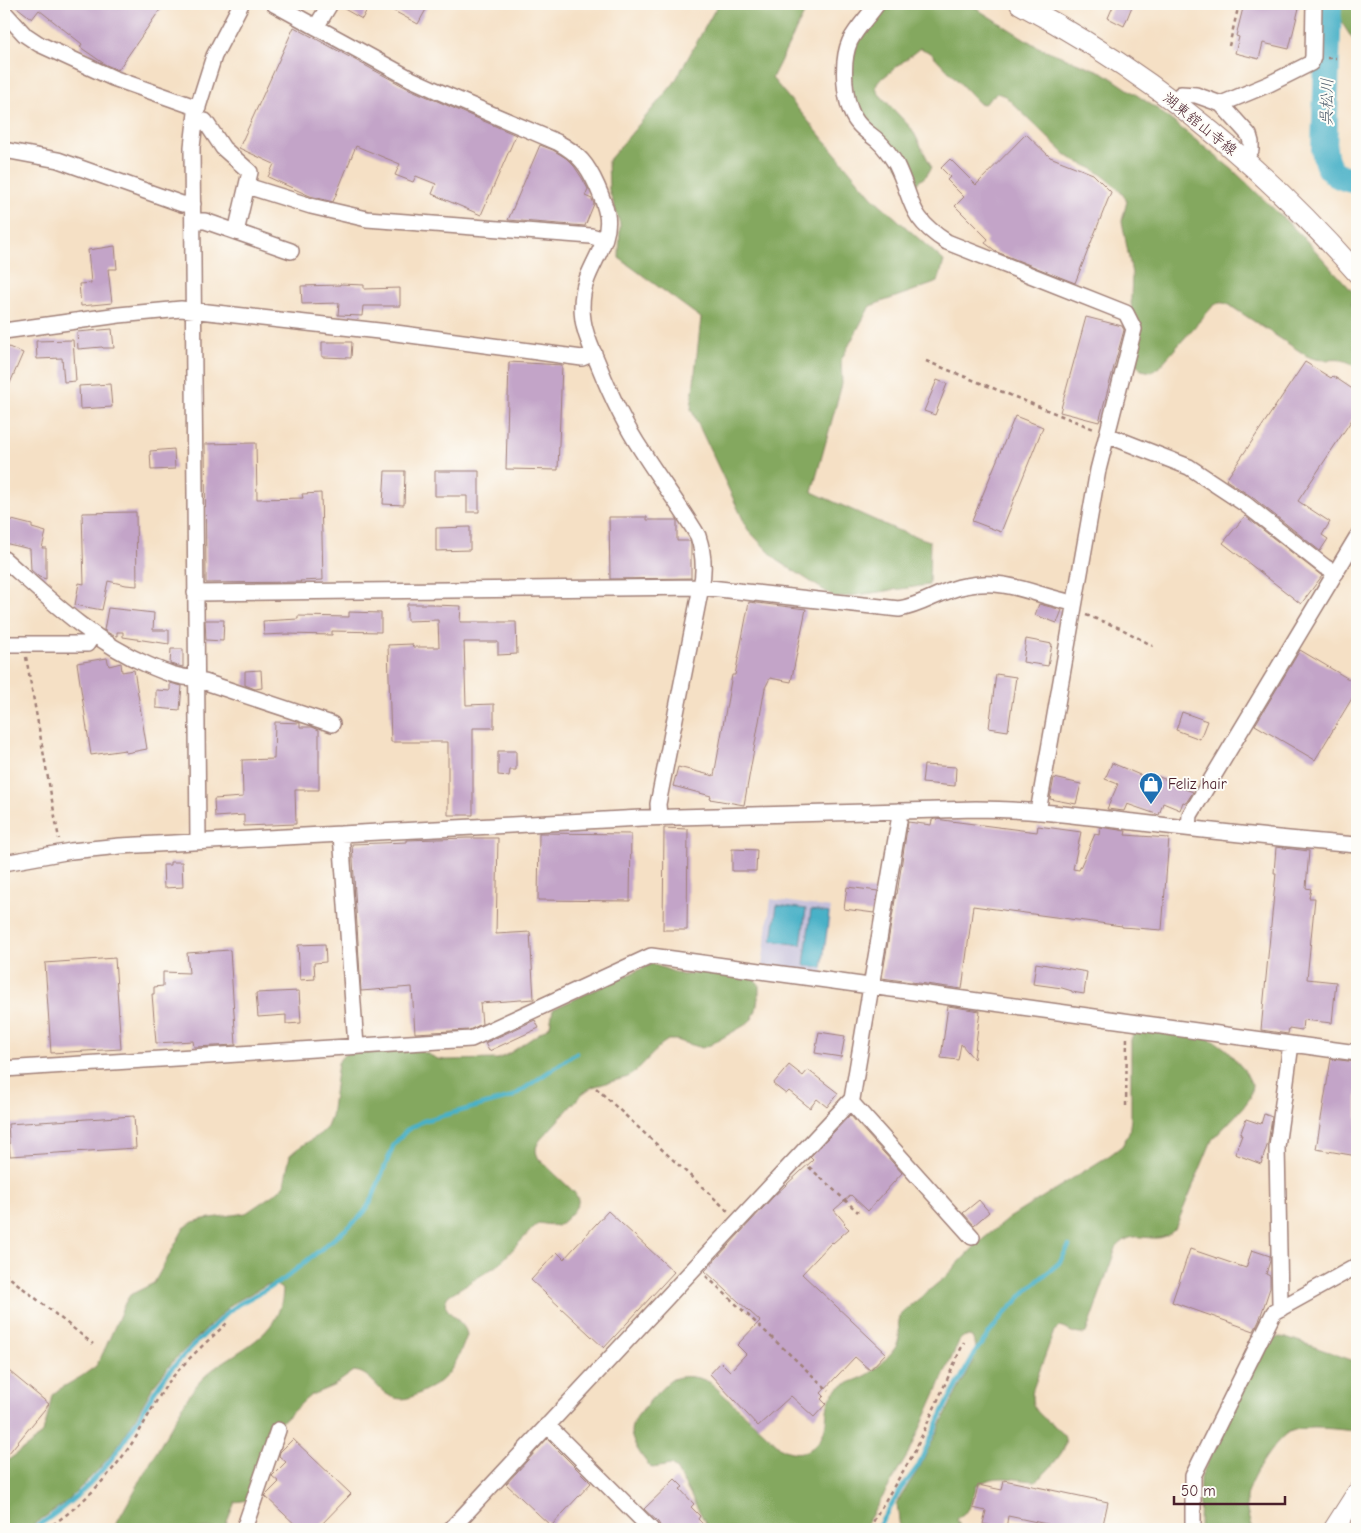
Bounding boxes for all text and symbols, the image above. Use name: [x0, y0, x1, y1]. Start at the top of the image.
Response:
water label: 呉松川: [1318, 78, 1336, 126]
street label: 湖東舘山寺線: [1159, 89, 1241, 159]
shop icon: Feliz hair: [1138, 771, 1164, 805]
place label: Feliz hair: [1168, 775, 1227, 793]
scale bar: [1174, 1473, 1285, 1505]
text: 50 m: [1181, 1482, 1216, 1500]

